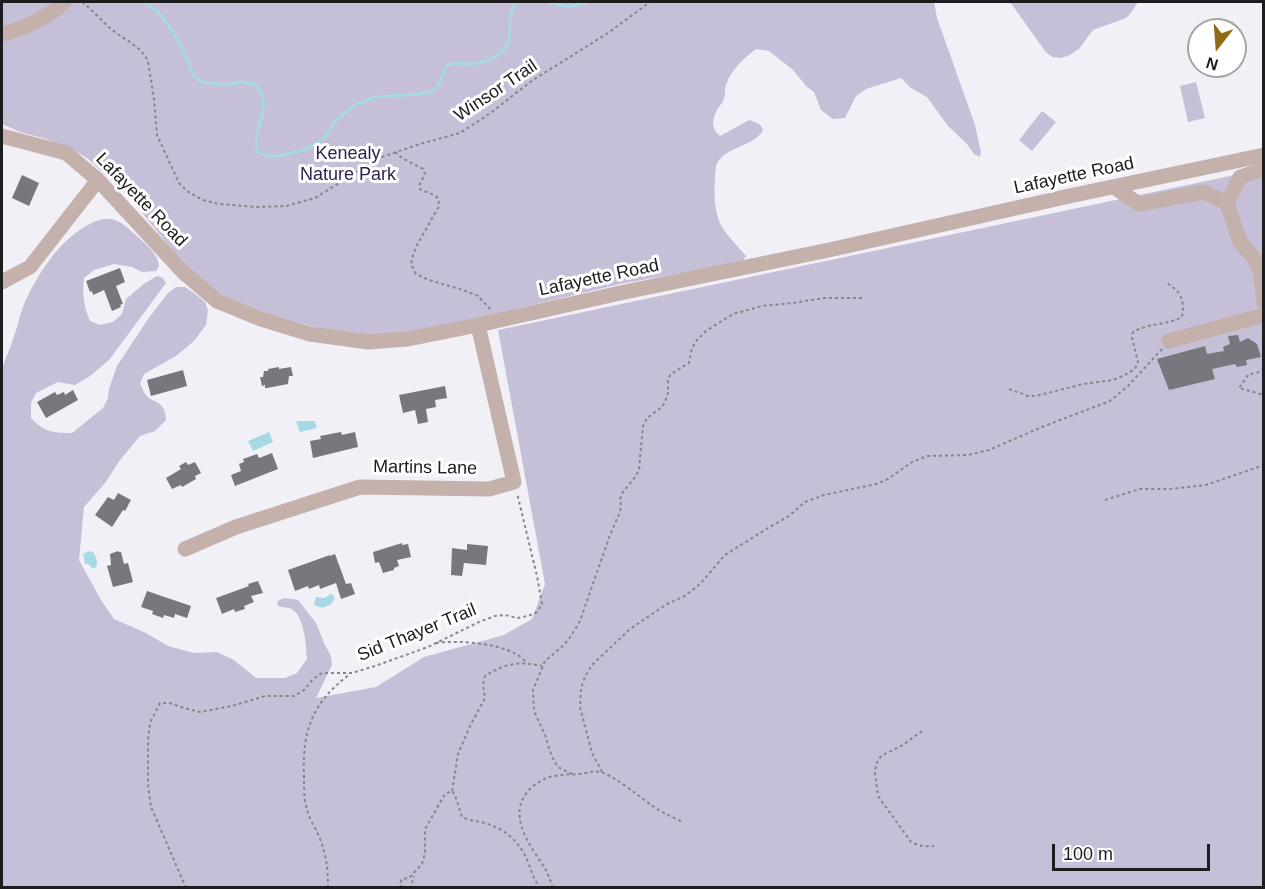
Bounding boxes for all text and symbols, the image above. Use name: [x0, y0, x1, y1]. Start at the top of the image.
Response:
north arrow: [1187, 18, 1247, 78]
text: N: [1204, 54, 1220, 74]
street label: Winsor Trail: [450, 55, 542, 127]
park label: Kenealy Nature Park: [300, 143, 396, 186]
street label: Lafayette Road: [91, 149, 191, 251]
street label: Lafayette Road: [1012, 153, 1136, 199]
street label: Lafayette Road: [537, 255, 661, 301]
street label: Martins Lane: [373, 456, 477, 480]
street label: Sid Thayer Trail: [354, 599, 480, 667]
scale bar: [1055, 832, 1212, 870]
text: 100 m: [1063, 844, 1113, 864]

